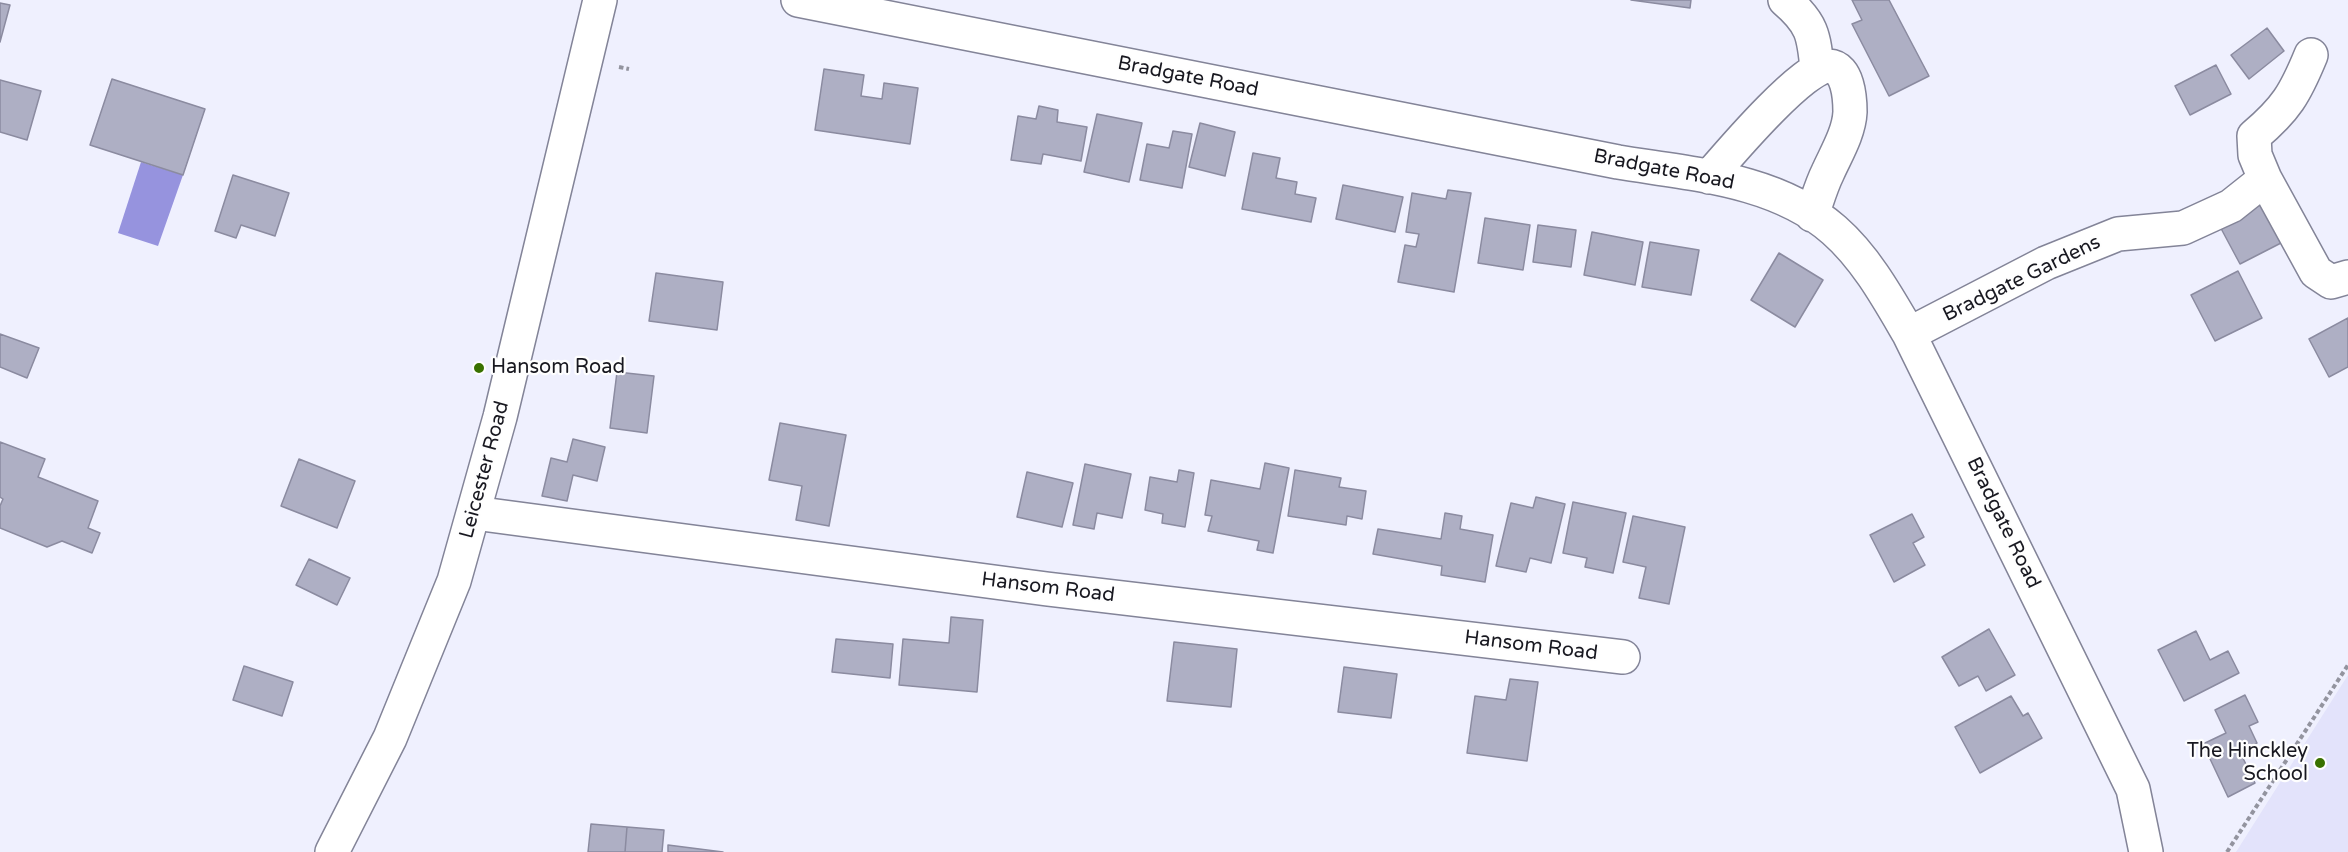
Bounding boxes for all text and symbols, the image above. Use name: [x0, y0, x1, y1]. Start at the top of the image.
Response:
street label: Bradgate Road: [1115, 52, 1261, 102]
street label: Bradgate Road: [1591, 145, 1737, 195]
street label: Bradgate Gardens: [1939, 230, 2105, 328]
place label: Hansom Road: [491, 356, 625, 380]
marker: Hansom Road: [472, 361, 486, 375]
street label: Leicester Road: [455, 399, 515, 541]
street label: Bradgate Road: [1961, 453, 2045, 593]
street label: Hansom Road: [980, 568, 1116, 608]
street label: Hansom Road: [1463, 626, 1599, 666]
place label: The Hinckley School: [2187, 740, 2308, 787]
marker: The Hinckley School: [2313, 756, 2327, 770]

